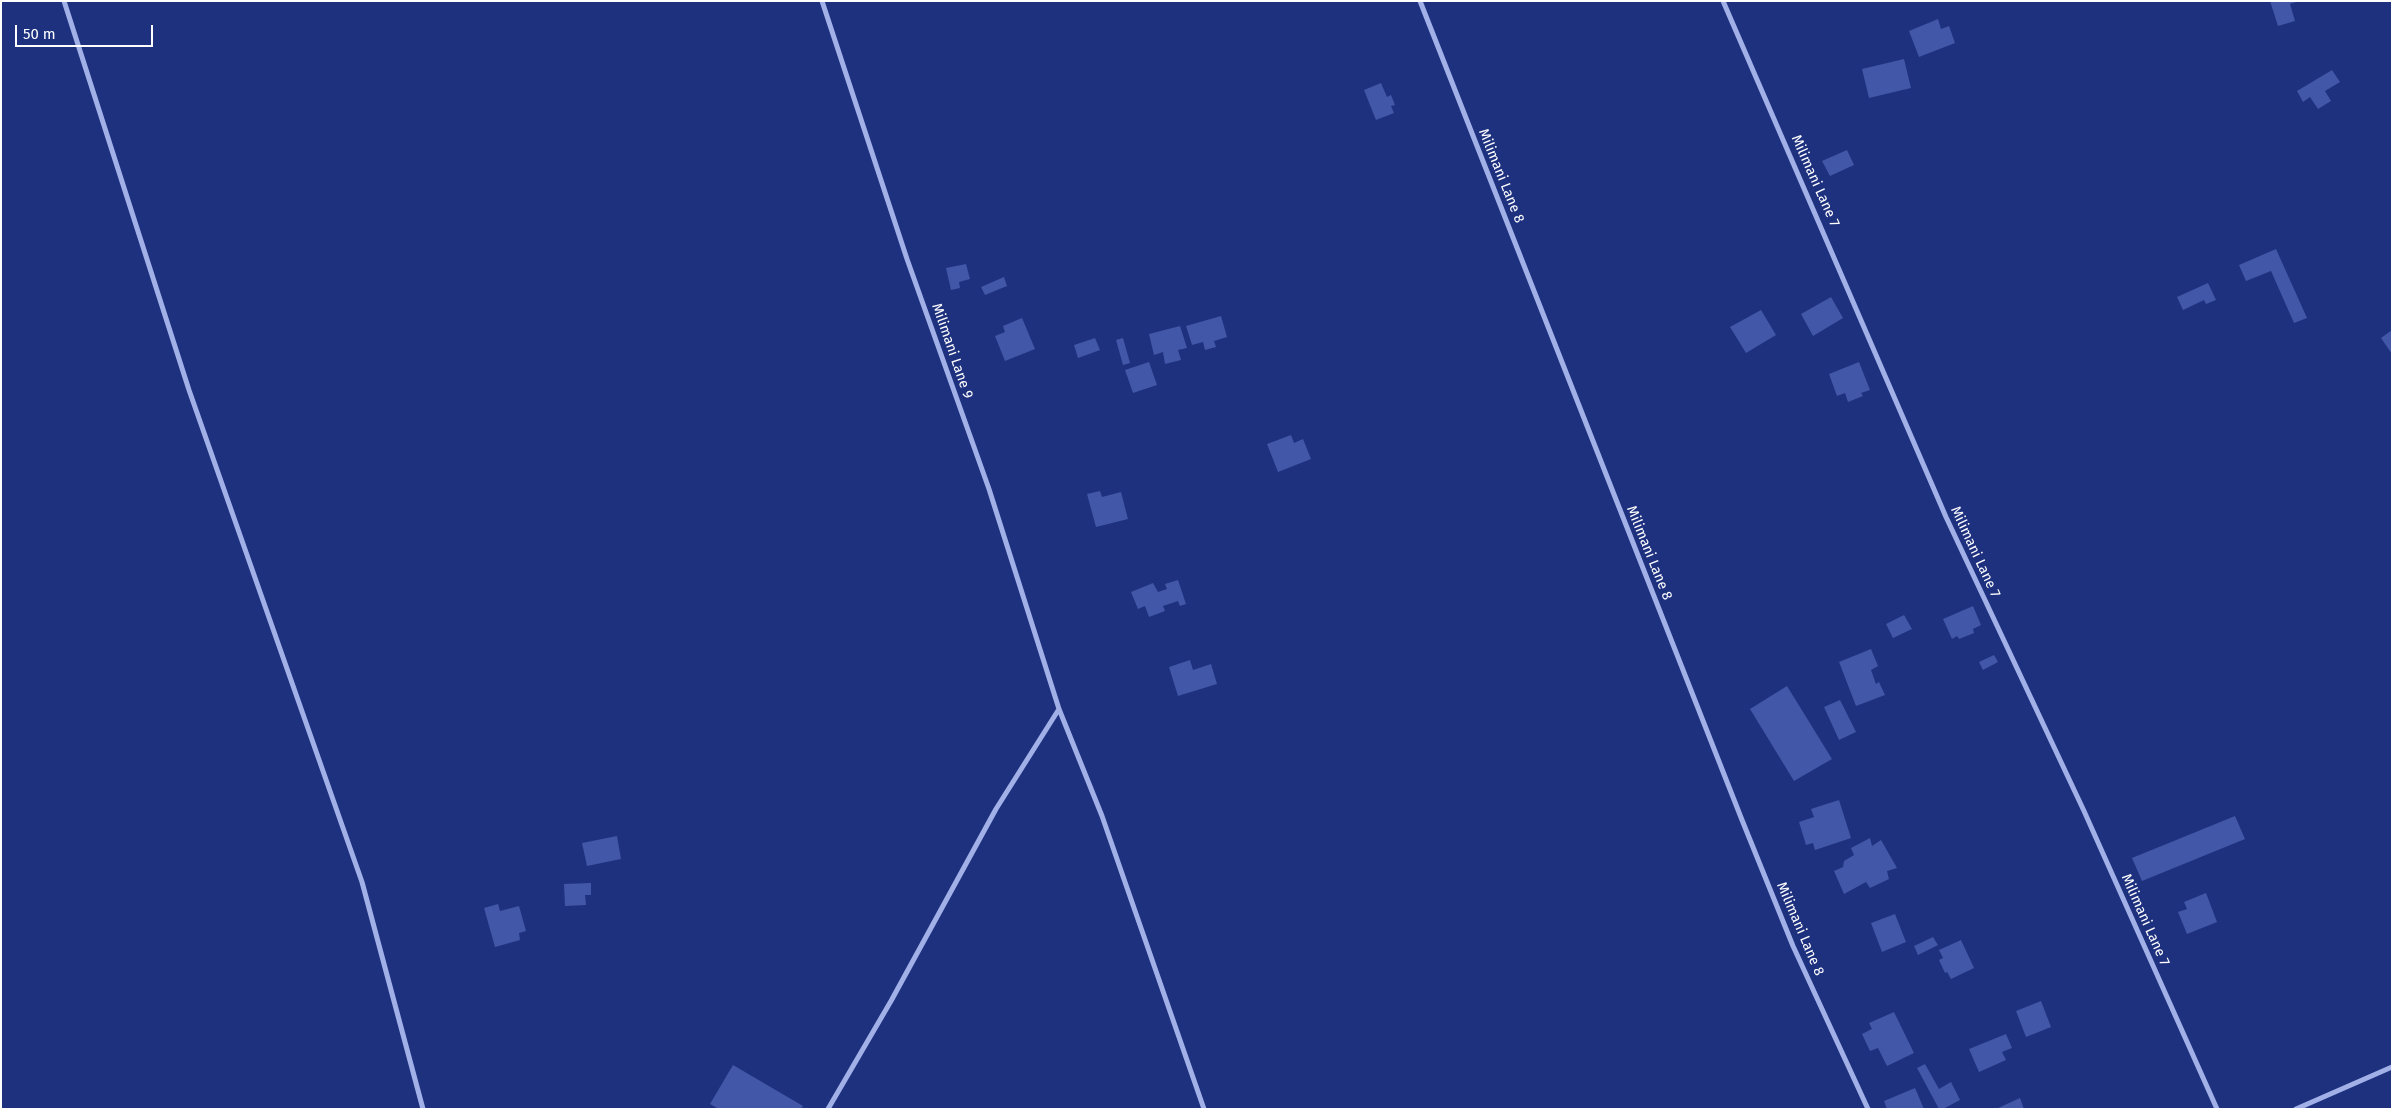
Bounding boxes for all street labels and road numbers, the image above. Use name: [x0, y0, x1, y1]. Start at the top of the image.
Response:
street label: Milimani Lane 8: [1474, 126, 1528, 226]
street label: Milimani Lane 7: [1787, 133, 1843, 229]
street label: Milimani Lane 9: [928, 301, 976, 401]
street label: Milimani Lane 8: [1622, 503, 1676, 603]
street label: Milimani Lane 7: [1947, 504, 2003, 600]
street label: Milimani Lane 7: [2117, 872, 2173, 968]
street label: Milimani Lane 8: [1773, 880, 1827, 978]

